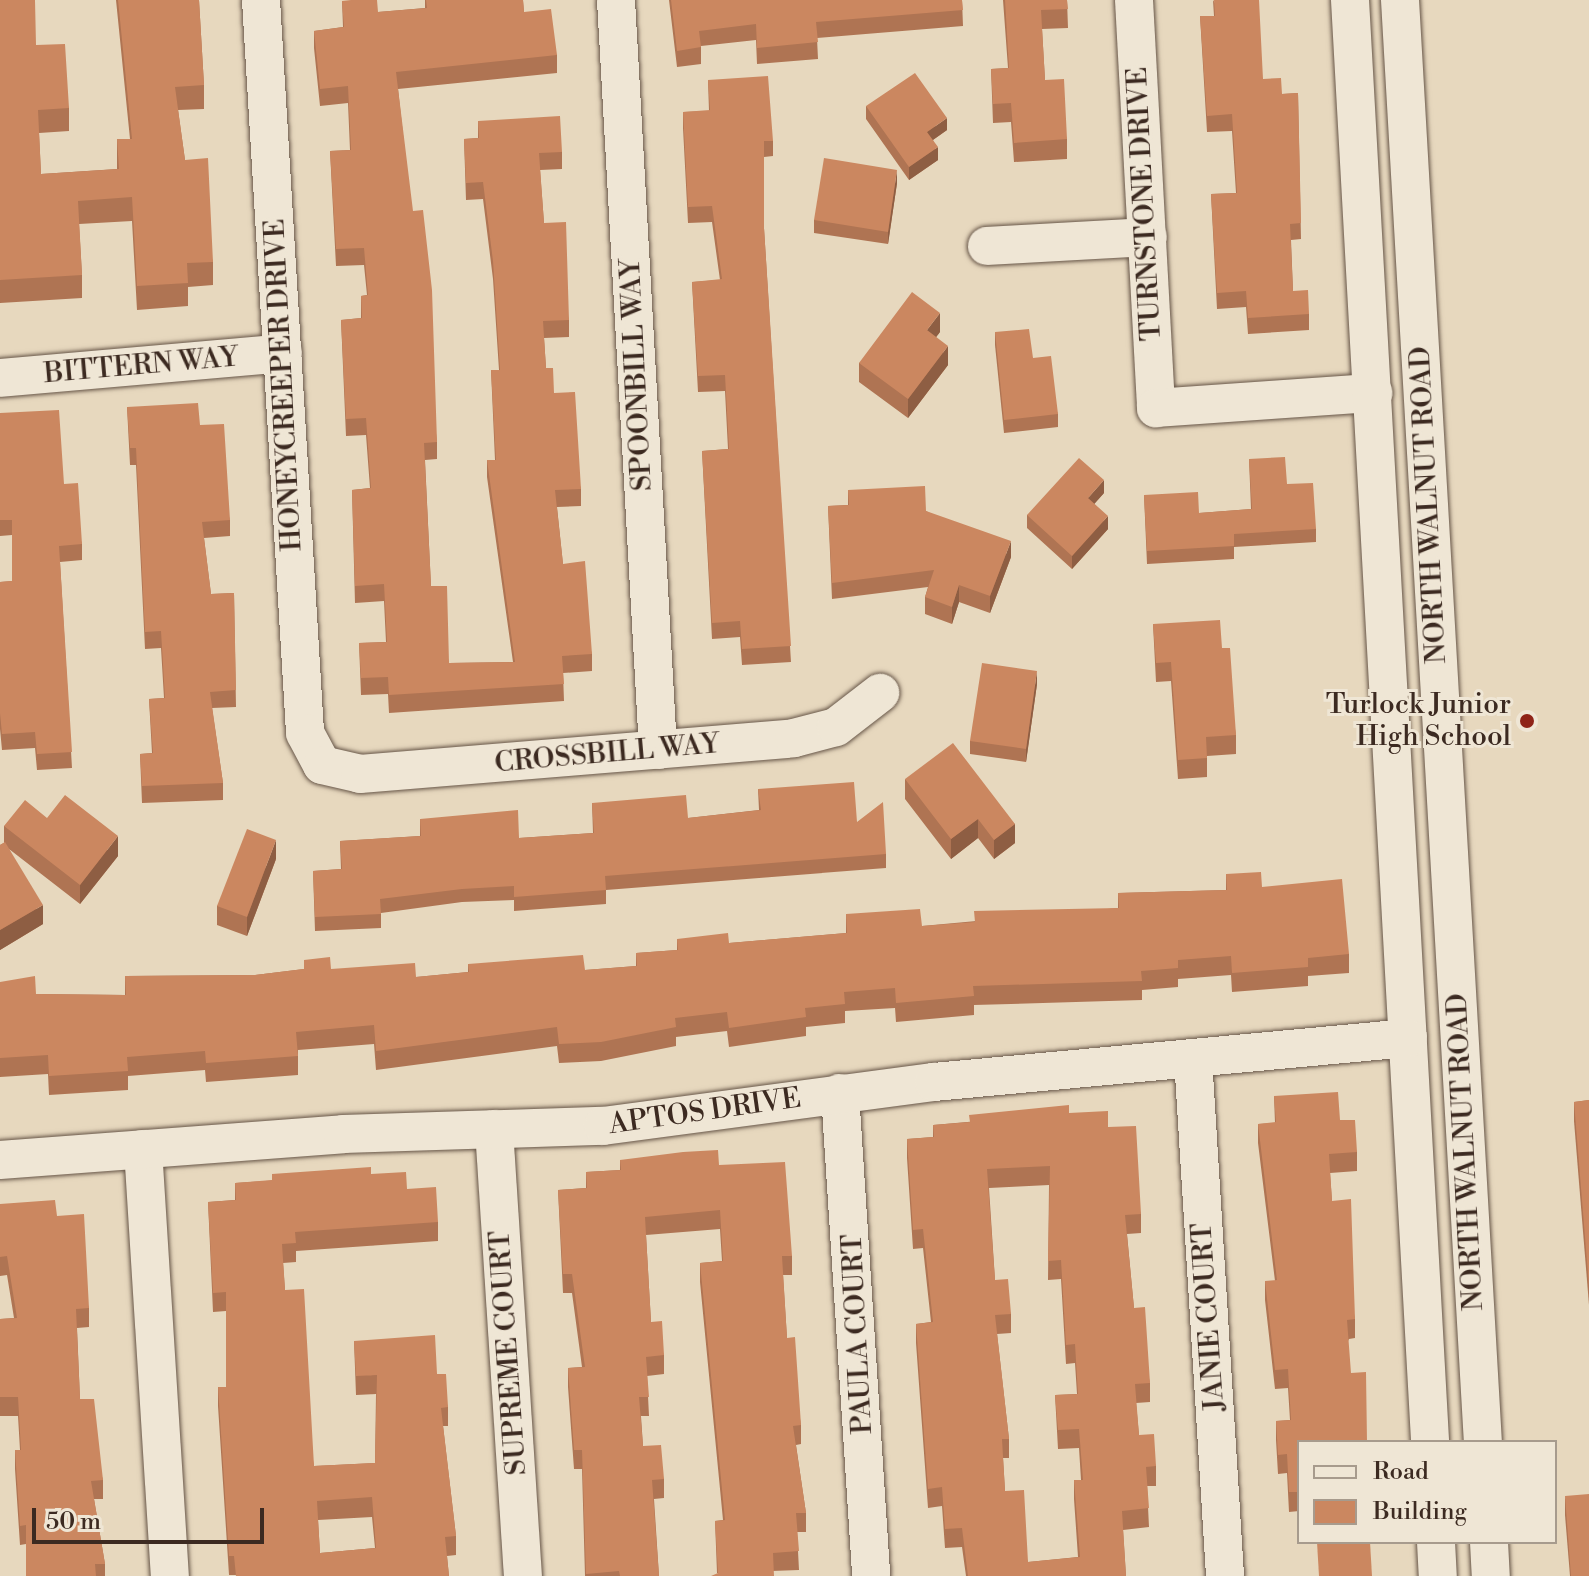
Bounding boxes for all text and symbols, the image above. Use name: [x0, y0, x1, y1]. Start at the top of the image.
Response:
street label: TURNSTONE DRIVE: [1121, 66, 1169, 342]
street label: HONEYCREEPER DRIVE: [259, 218, 309, 552]
street label: SPOONBILL WAY: [614, 258, 660, 492]
street label: BITTERN WAY: [42, 341, 240, 391]
street label: NORTH WALNUT ROAD: [1404, 346, 1454, 664]
place label: Turlock Junior High School: [1326, 688, 1511, 754]
marker: Turlock Junior High School: [1518, 712, 1536, 730]
street label: CROSSBILL WAY: [493, 727, 721, 781]
street label: NORTH WALNUT ROAD: [1441, 993, 1491, 1311]
street label: APTOS DRIVE: [607, 1082, 803, 1142]
street label: JANIE COURT: [1186, 1222, 1232, 1412]
street label: SUPREME COURT: [484, 1230, 534, 1476]
street label: PAULA COURT: [836, 1233, 880, 1435]
legend: [1297, 1440, 1557, 1544]
text: Road: [1373, 1457, 1429, 1487]
scale bar: [36, 1492, 268, 1542]
text: Building: [1373, 1497, 1467, 1527]
text: 50 m: [46, 1507, 101, 1537]

